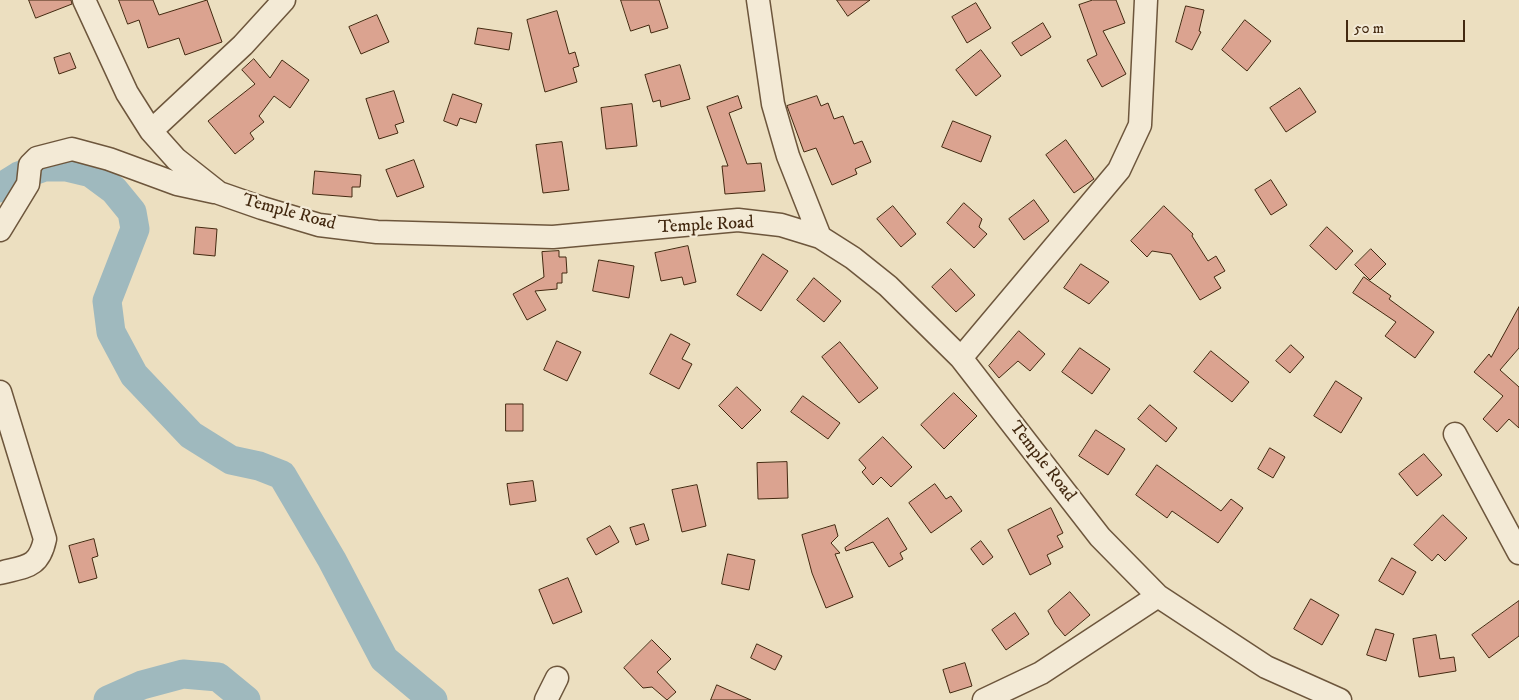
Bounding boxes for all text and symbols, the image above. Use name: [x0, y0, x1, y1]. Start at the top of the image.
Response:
scale bar: [1349, 10, 1468, 42]
text: 50 m: [1354, 19, 1384, 38]
street label: Temple Road: [240, 190, 338, 236]
street label: Temple Road: [658, 213, 754, 239]
street label: Temple Road: [1004, 418, 1080, 506]

